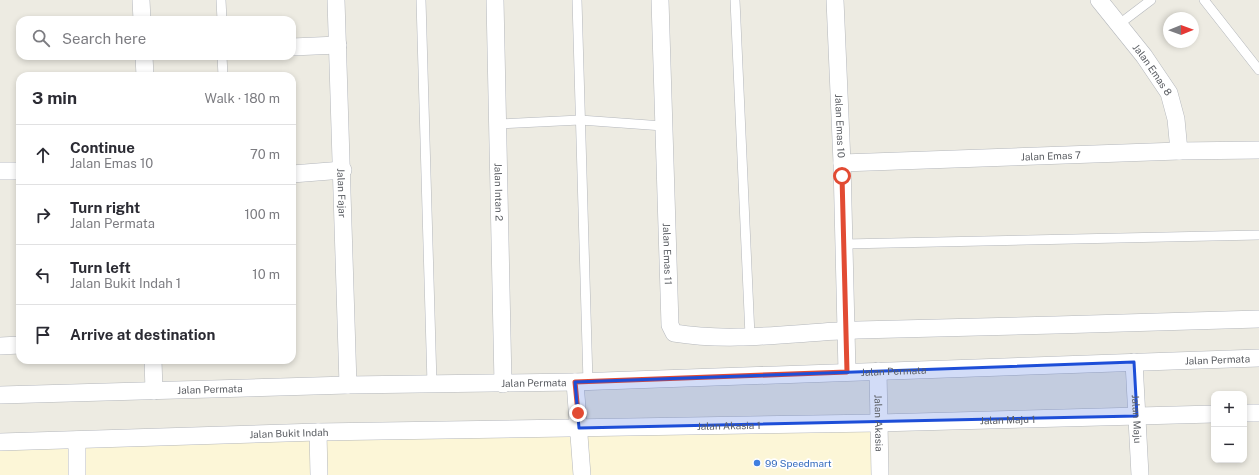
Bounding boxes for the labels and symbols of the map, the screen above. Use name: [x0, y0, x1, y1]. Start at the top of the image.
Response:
north arrow: [1163, 12, 1199, 48]
street label: Jalan Emas 8: [1131, 41, 1175, 98]
street label: Jalan Emas 10: [833, 94, 848, 158]
street label: Jalan Emas 7: [1021, 149, 1081, 163]
street label: Jalan Intan 2: [492, 163, 506, 221]
route start: [833, 167, 851, 185]
street label: Jalan Fajar: [335, 168, 349, 218]
street label: Jalan Emas 11: [661, 223, 675, 285]
street label: Jalan Permata: [1185, 352, 1250, 367]
street label: Jalan Permata: [861, 364, 927, 378]
street label: Jalan Permata: [501, 376, 567, 389]
street label: Jalan Permata: [177, 382, 243, 396]
street label: Jalan Akasia: [872, 394, 886, 452]
street label: Jalan Maju: [1130, 394, 1144, 444]
route end: [569, 404, 587, 422]
street label: Jalan Maju 1: [980, 413, 1036, 426]
street label: Jalan Akasia 1: [697, 419, 761, 432]
street label: Jalan Bukit Indah: [249, 426, 329, 440]
place label: 99 Speedmart: [765, 457, 832, 469]
marker: 99 Speedmart: [752, 458, 762, 468]

